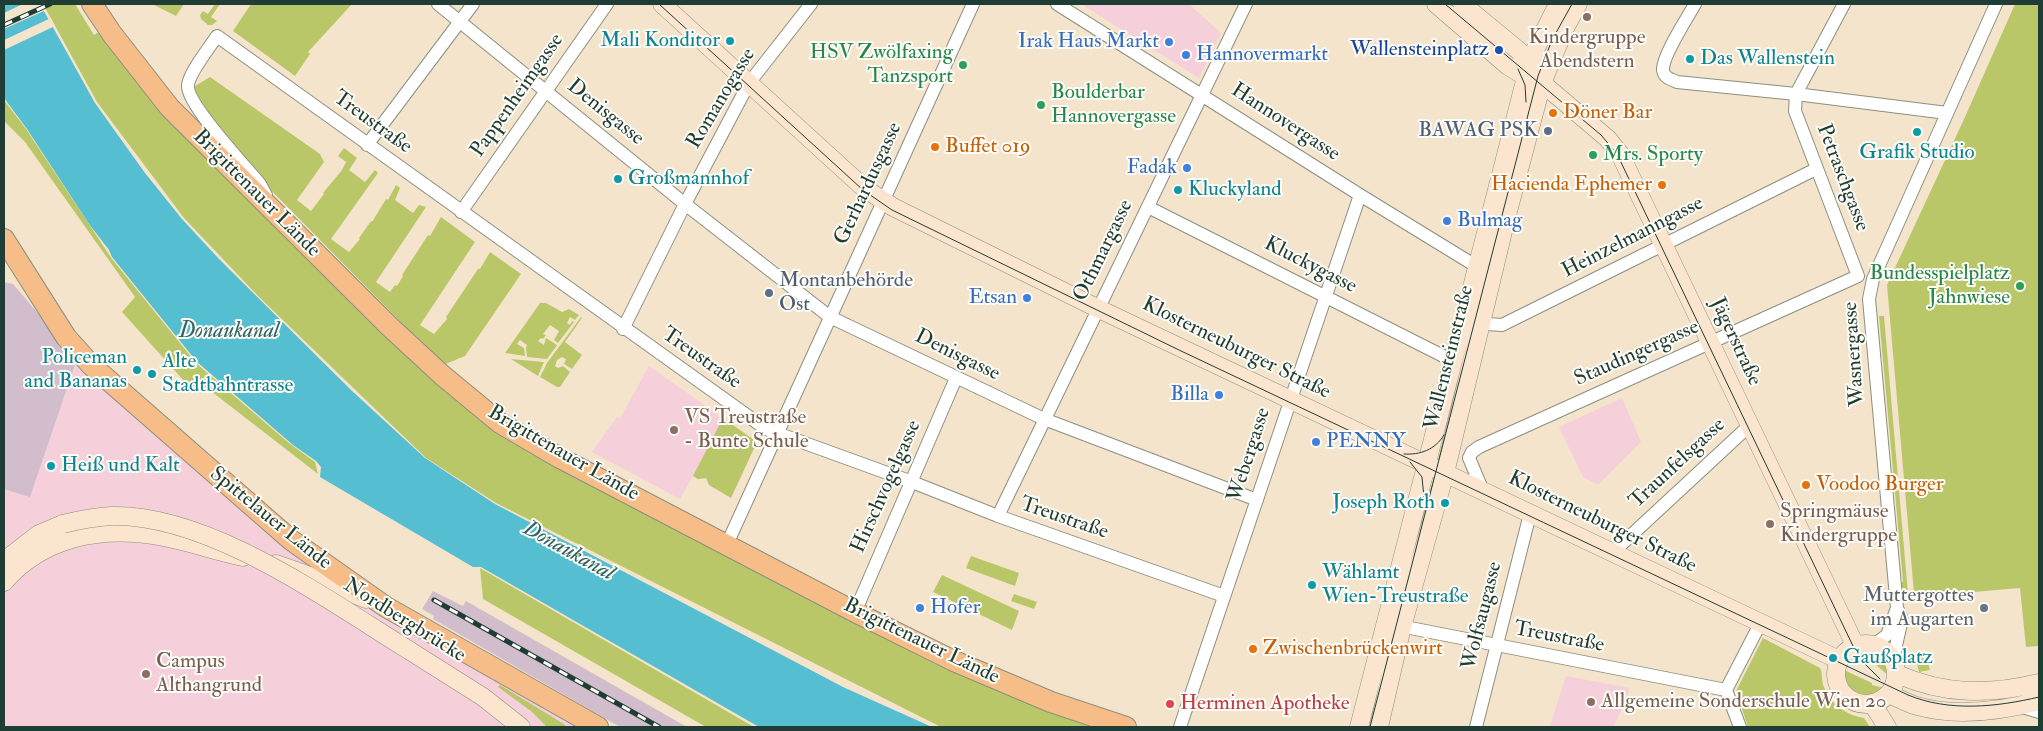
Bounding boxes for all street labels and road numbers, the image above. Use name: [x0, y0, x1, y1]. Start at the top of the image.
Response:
street label: Pappenheimgasse: [466, 29, 570, 163]
street label: Romanogasse: [682, 44, 762, 154]
street label: Denisgasse: [561, 74, 649, 152]
street label: Hannovergasse: [1226, 78, 1344, 168]
street label: Treustraße: [328, 86, 416, 160]
street label: Gerhardusgasse: [830, 119, 908, 249]
street label: Petraschgasse: [1810, 121, 1874, 235]
street label: Brigittenauer Lände: [187, 125, 325, 263]
street label: Heinzelmanngasse: [1558, 192, 1708, 284]
street label: Othmargasse: [1069, 196, 1139, 306]
street label: Kluckygasse: [1259, 232, 1361, 300]
street label: Wallensteinstraße: [1420, 283, 1480, 433]
street label: Klosterneuburger Straße: [1138, 292, 1334, 406]
street label: Jägerstraße: [1704, 294, 1766, 390]
street label: Wasnergasse: [1839, 301, 1871, 407]
street label: Staudingergasse: [1571, 315, 1703, 393]
street label: Treustraße: [656, 322, 746, 396]
street label: Denisgasse: [910, 325, 1004, 387]
street label: Brigittenauer Lände: [483, 401, 643, 507]
street label: Webergasse: [1223, 405, 1277, 505]
street label: Traunfelsgasse: [1625, 413, 1731, 515]
street label: Hirschvogelgasse: [846, 417, 928, 557]
street label: Spittelauer Lände: [204, 462, 336, 576]
street label: Klosterneuburger Straße: [1504, 466, 1700, 580]
street label: Treustraße: [1017, 492, 1111, 546]
street label: Wolfsaugasse: [1457, 559, 1509, 673]
street label: Nordbergbrücke: [338, 573, 470, 669]
street label: Brigittenauer Lände: [839, 593, 1003, 691]
street label: Treustraße: [1512, 617, 1606, 659]

